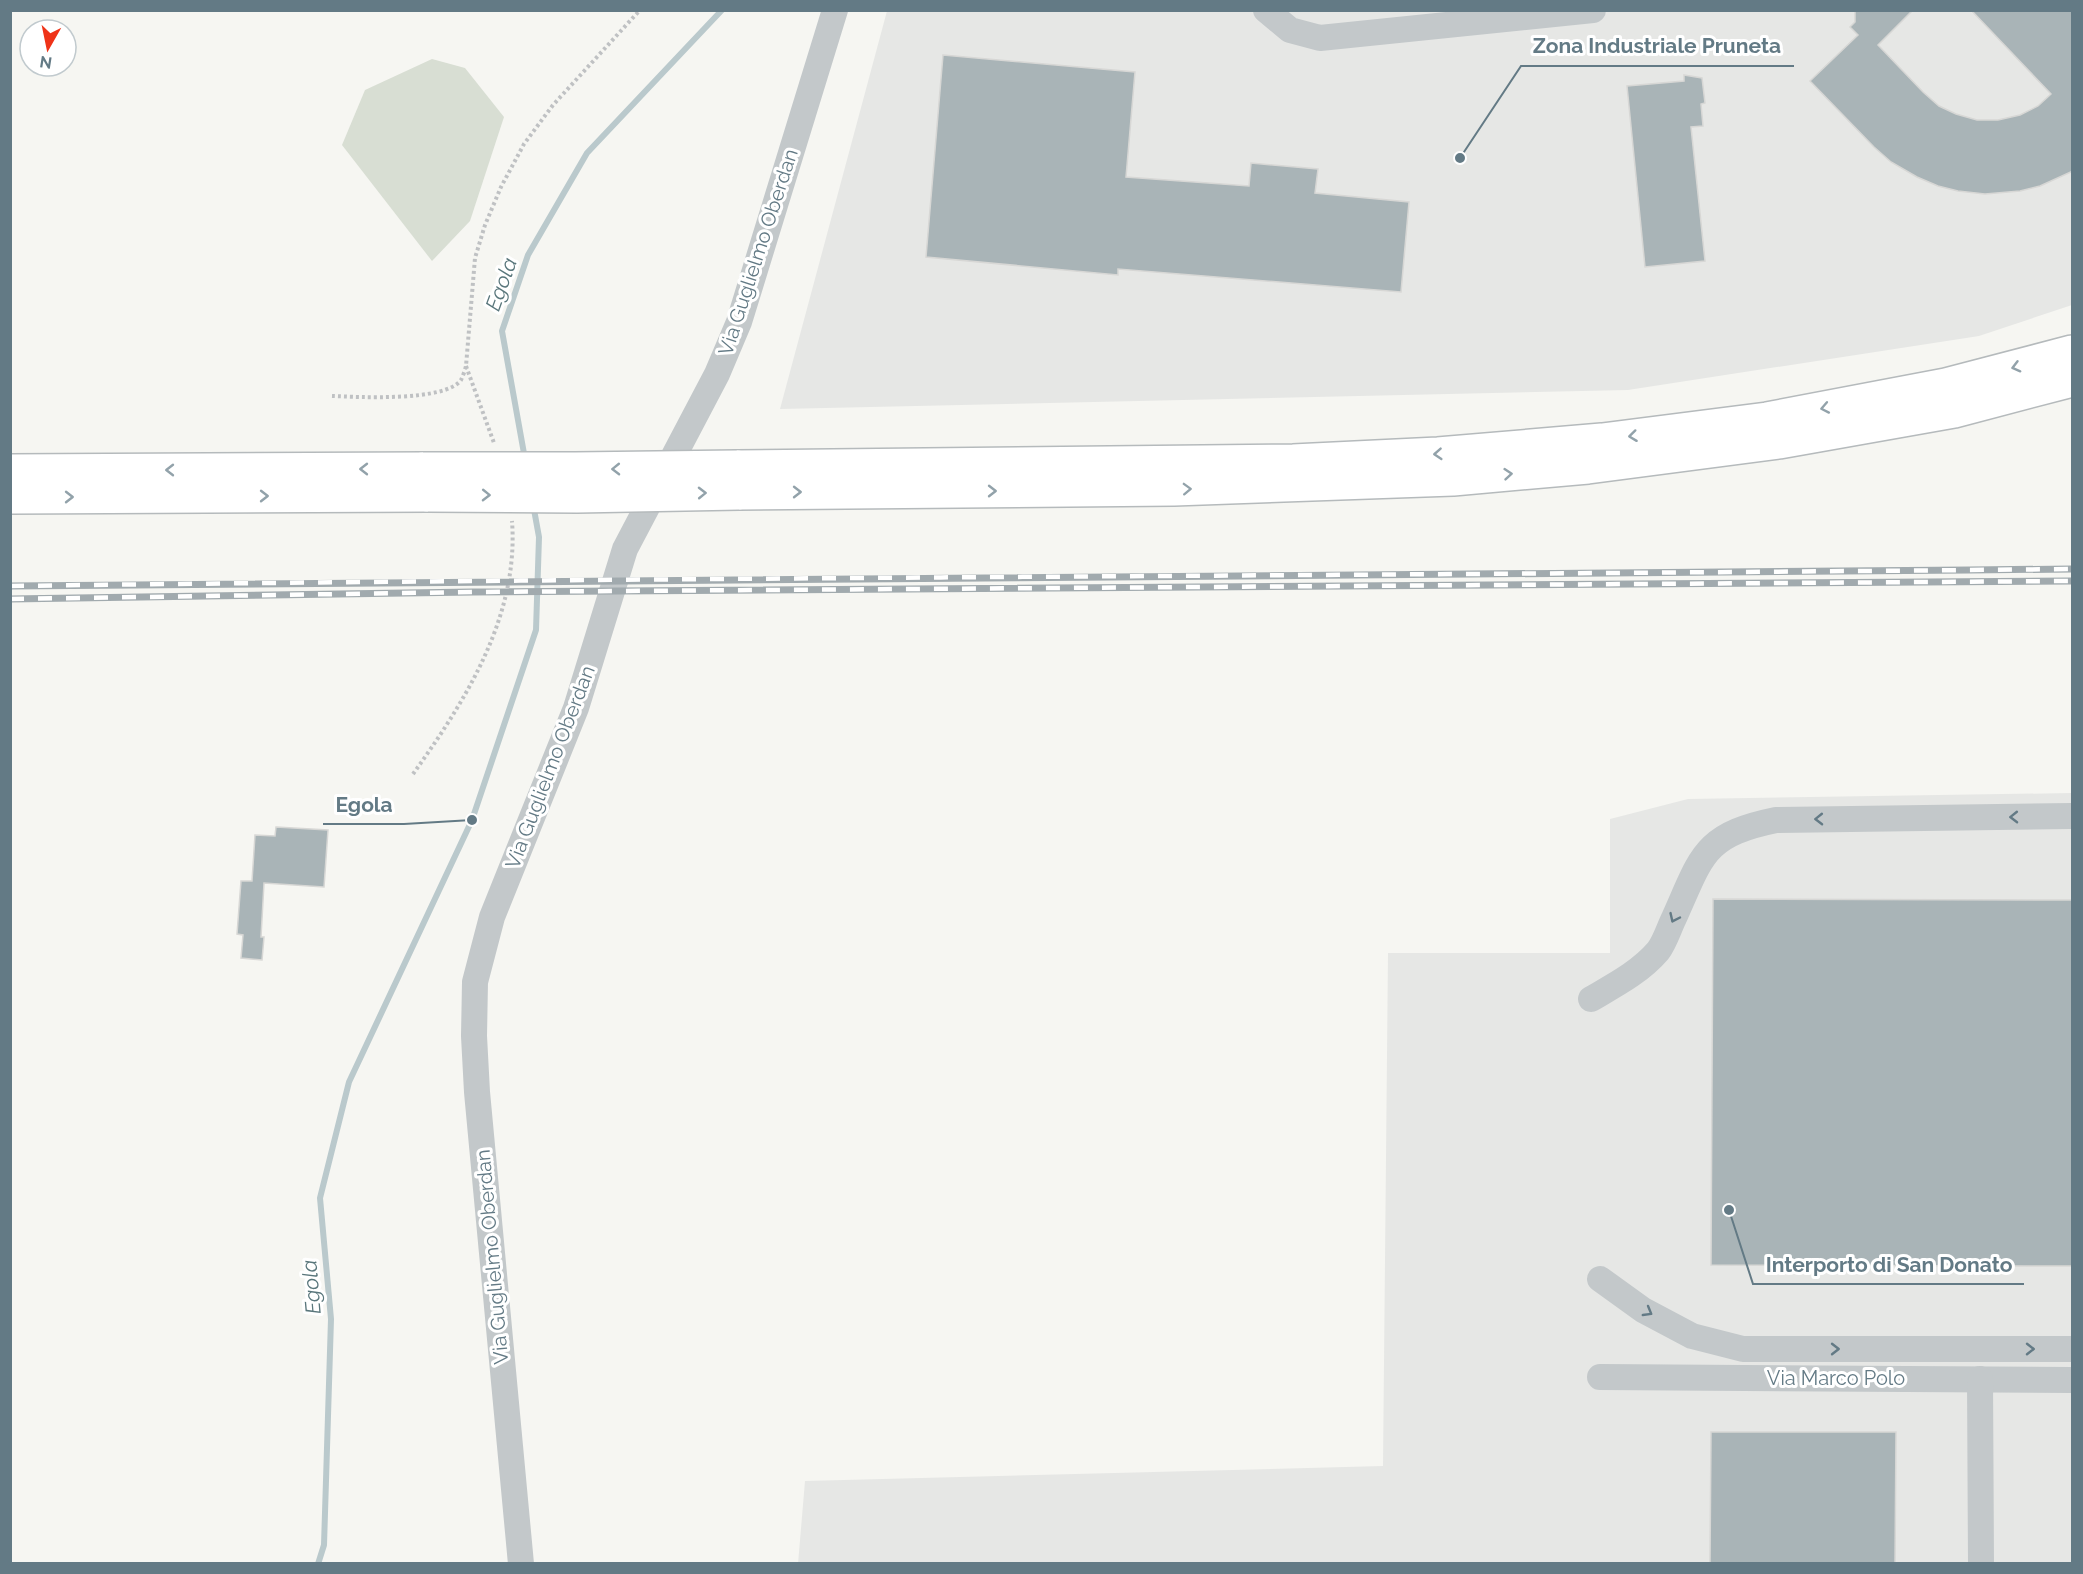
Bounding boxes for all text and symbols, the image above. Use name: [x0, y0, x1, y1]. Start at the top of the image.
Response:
north arrow: [18, 18, 78, 78]
callout: Zona Industriale Pruneta: [1521, 27, 1794, 66]
text: Zona Industriale Pruneta: [1533, 33, 1781, 58]
text: N: [38, 52, 53, 73]
street label: Via Guglielmo Oberdan: [713, 146, 803, 358]
water label: Egola: [480, 254, 522, 314]
one-way arrow: [2011, 359, 2021, 372]
one-way arrow: [1821, 401, 1831, 414]
one-way arrow: [1628, 430, 1637, 442]
one-way arrow: [1434, 447, 1443, 460]
one-way arrow: [611, 462, 620, 475]
one-way arrow: [360, 463, 369, 475]
one-way arrow: [165, 464, 174, 476]
one-way arrow: [1503, 468, 1512, 481]
one-way arrow: [1183, 483, 1192, 495]
one-way arrow: [988, 485, 997, 497]
one-way arrow: [793, 486, 802, 498]
one-way arrow: [698, 487, 707, 500]
one-way arrow: [482, 489, 491, 501]
one-way arrow: [259, 490, 268, 502]
one-way arrow: [64, 491, 73, 503]
street label: Via Guglielmo Oberdan: [500, 662, 600, 872]
callout: Egola: [323, 785, 404, 824]
text: Egola: [335, 792, 393, 817]
one-way arrow: [2010, 811, 2019, 823]
one-way arrow: [1815, 813, 1824, 826]
one-way arrow: [1669, 911, 1681, 922]
street label: Via Guglielmo Oberdan: [471, 1149, 513, 1365]
callout: Interporto di San Donato: [1753, 1245, 2024, 1284]
text: Interporto di San Donato: [1766, 1252, 2013, 1277]
water label: Egola: [296, 1259, 326, 1315]
one-way arrow: [1642, 1305, 1652, 1316]
one-way arrow: [1831, 1343, 1840, 1355]
one-way arrow: [2026, 1343, 2035, 1355]
street label: Via Marco Polo: [1767, 1366, 1905, 1390]

